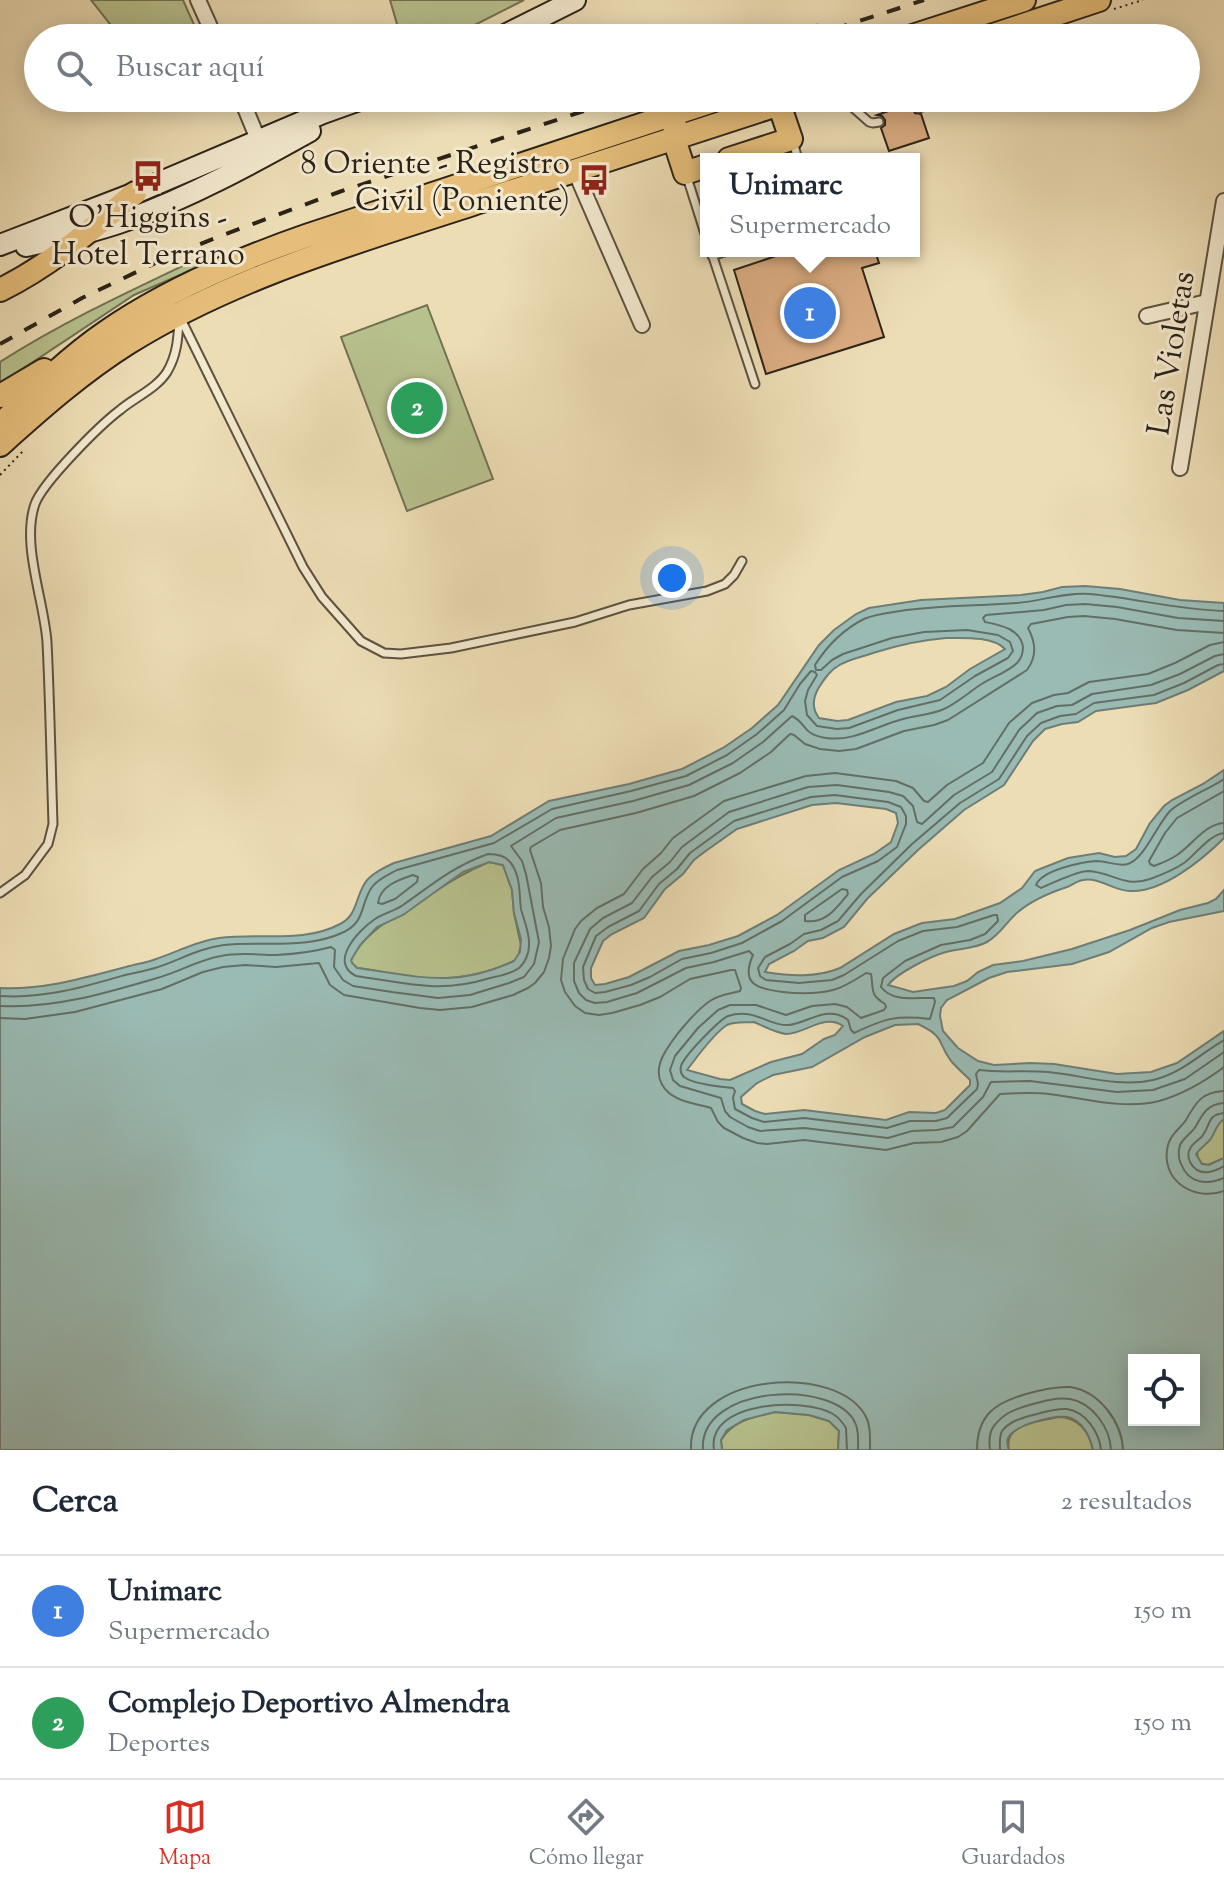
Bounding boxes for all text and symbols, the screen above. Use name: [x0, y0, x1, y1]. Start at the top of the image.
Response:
search box: [24, 24, 1200, 112]
icon: search: [52, 46, 96, 90]
text: Buscar aquí: [116, 47, 264, 90]
place label: 8 Oriente - Registro Civil (Poniente): [300, 142, 570, 225]
popup: [700, 153, 920, 257]
bus stop icon: O'Higgins - Hotel Terrano: [131, 159, 165, 193]
bus stop icon: 8 Oriente - Registro Civil (Poniente): [577, 163, 611, 197]
text: Unimarc: [729, 165, 843, 208]
place label: O'Higgins - Hotel Terrano: [51, 196, 245, 279]
text: Supermercado: [729, 208, 891, 245]
street label: Las Violetas: [1137, 268, 1209, 439]
pin: 1: [784, 283, 836, 343]
pin: 2: [391, 378, 443, 438]
your location: [652, 558, 692, 598]
map controls: [1128, 1354, 1200, 1426]
button: locate: [1128, 1354, 1200, 1426]
text: Cerca: [32, 1478, 118, 1527]
text: 2 resultados: [1061, 1484, 1192, 1521]
text: Unimarc: [108, 1571, 222, 1614]
text: 1: [54, 1593, 62, 1630]
text: 150 m: [1133, 1593, 1192, 1630]
text: Supermercado: [108, 1614, 270, 1651]
text: Complejo Deportivo Almendra: [108, 1683, 510, 1726]
text: 2: [52, 1705, 64, 1742]
text: 150 m: [1133, 1705, 1192, 1742]
text: Deportes: [108, 1726, 210, 1763]
tab: Mapa: [159, 1795, 211, 1875]
tab: Cómo llegar: [529, 1795, 644, 1875]
tab: Guardados: [961, 1795, 1065, 1875]

